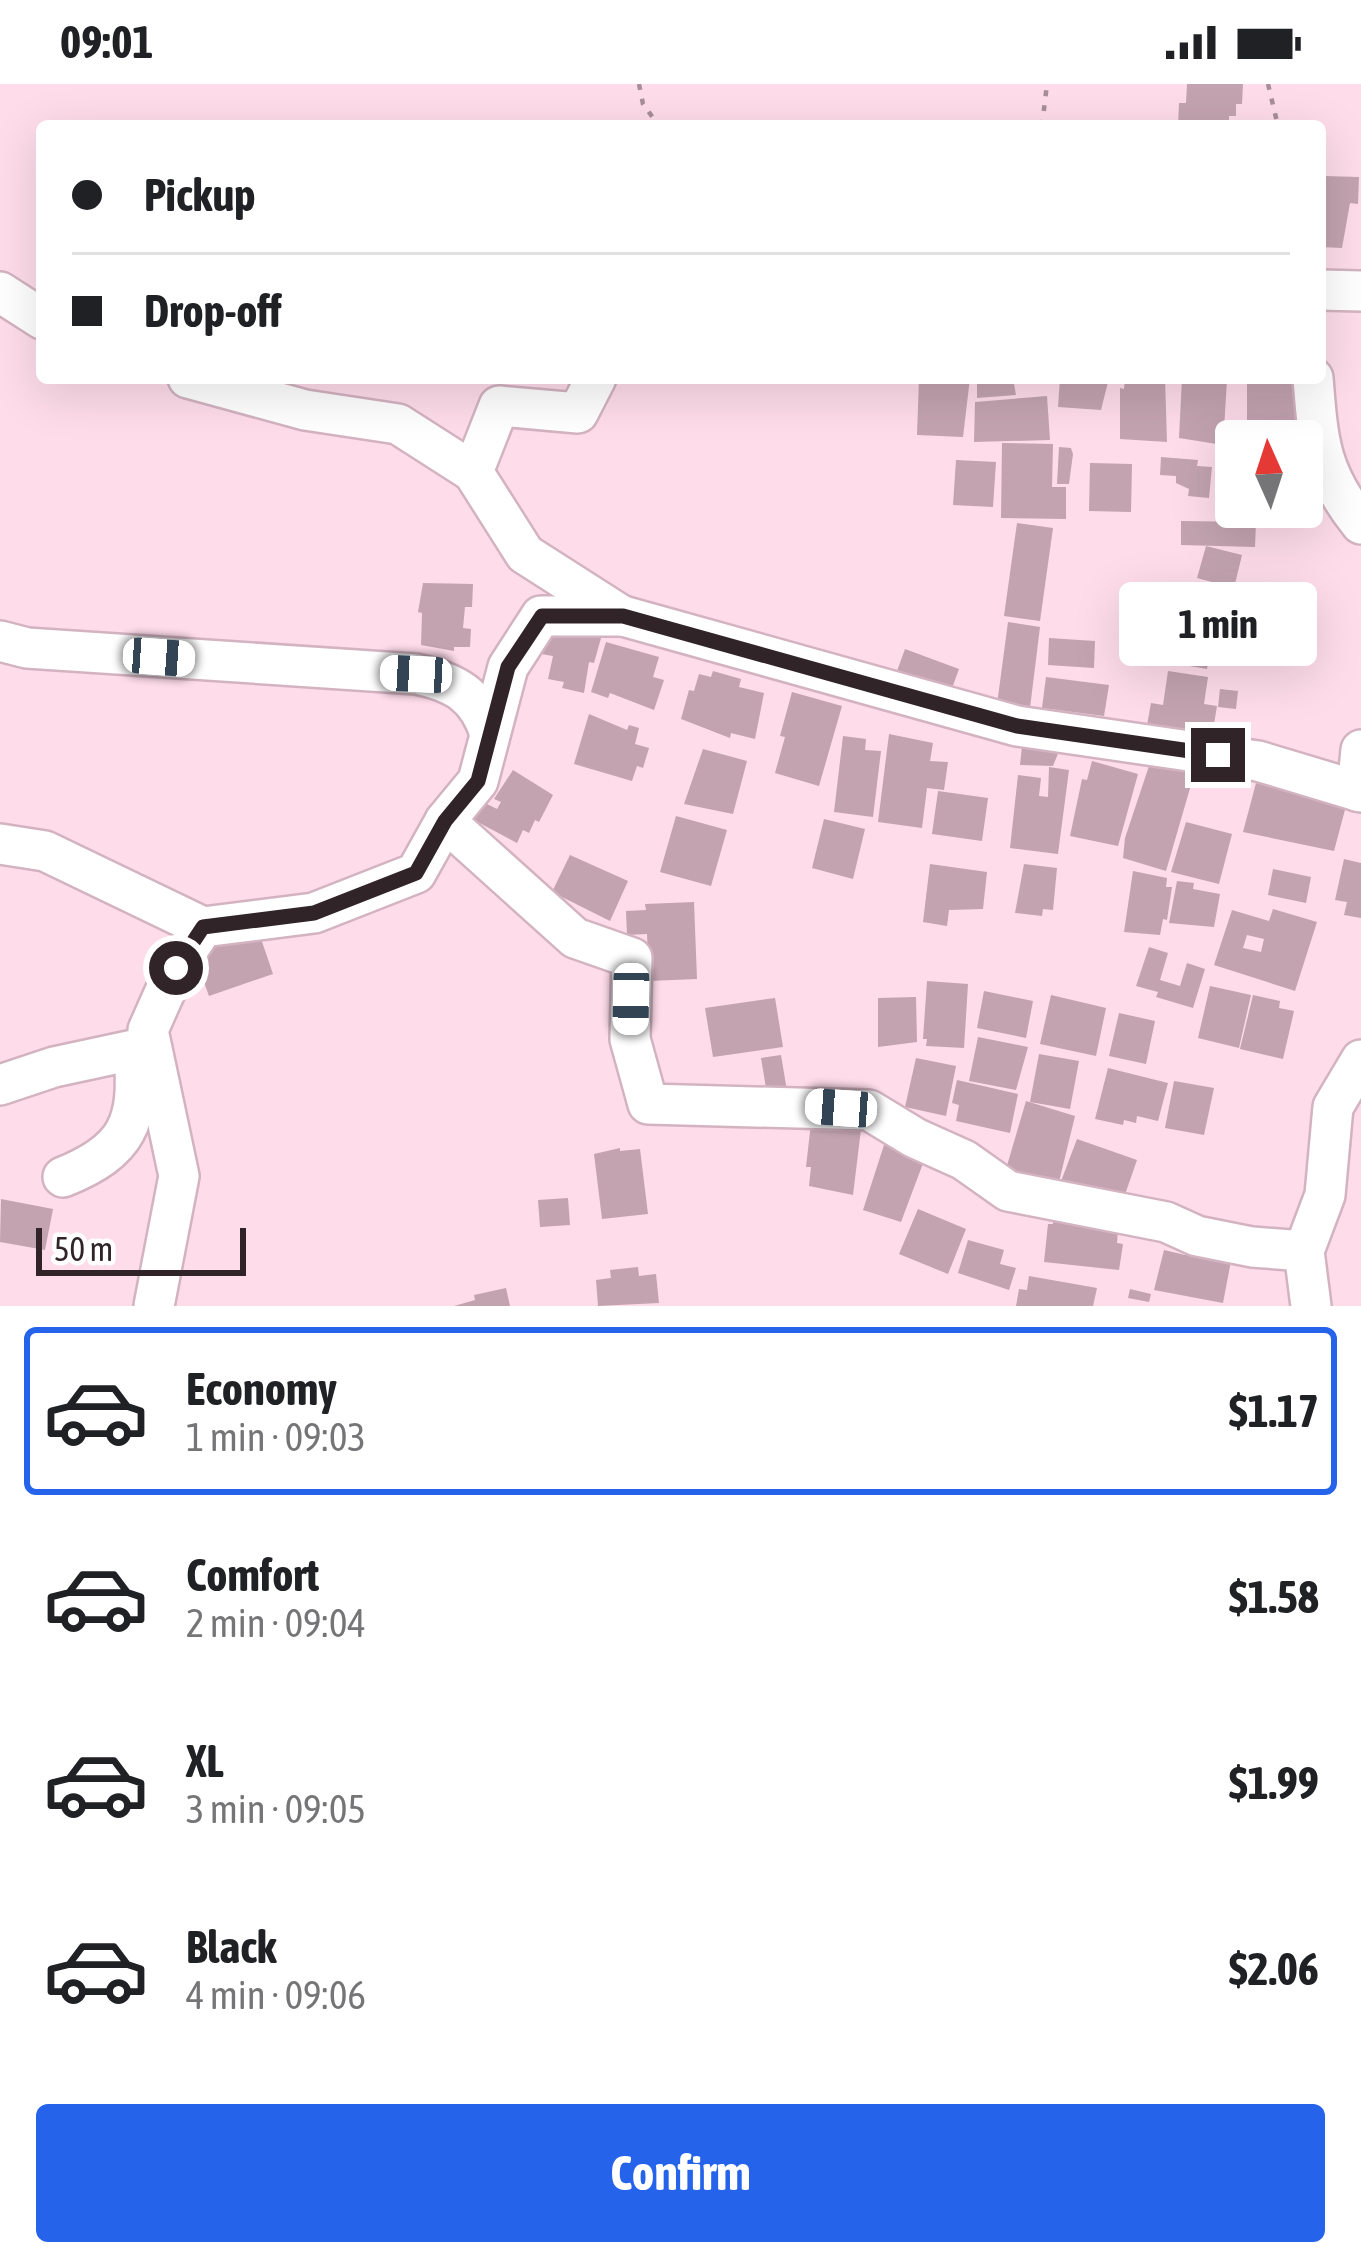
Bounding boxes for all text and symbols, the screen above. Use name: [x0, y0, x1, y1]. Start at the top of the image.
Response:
text: 09:01: [60, 16, 154, 68]
text: Pickup: [144, 169, 255, 221]
text: Drop-off: [144, 285, 282, 337]
north arrow: [1215, 420, 1323, 528]
map controls: [1215, 420, 1323, 528]
callout: 1 min: [1119, 581, 1317, 665]
text: 1 min: [1178, 602, 1258, 646]
car: [122, 637, 196, 677]
car: [379, 654, 453, 694]
route end: [1191, 728, 1245, 782]
route start: [149, 941, 203, 995]
car: [612, 963, 650, 1035]
car: [804, 1088, 878, 1128]
scale bar: [36, 1222, 246, 1275]
text: 50 m: [54, 1230, 113, 1268]
icon: car: [42, 1357, 150, 1465]
text: Economy: [186, 1363, 337, 1415]
text: $1.17: [1229, 1385, 1319, 1437]
text: 1 min · 09:03: [186, 1415, 366, 1459]
icon: car: [42, 1543, 150, 1651]
text: Comfort: [186, 1549, 319, 1601]
text: $1.58: [1229, 1571, 1319, 1623]
text: 2 min · 09:04: [186, 1601, 366, 1645]
icon: car: [42, 1729, 150, 1837]
text: XL: [186, 1735, 224, 1787]
text: $1.99: [1229, 1757, 1319, 1809]
text: 3 min · 09:05: [186, 1787, 366, 1831]
icon: car: [42, 1915, 150, 2023]
text: Black: [186, 1921, 277, 1973]
text: $2.06: [1229, 1943, 1319, 1995]
text: 4 min · 09:06: [186, 1973, 366, 2017]
button: Confirm: [36, 2104, 1325, 2242]

